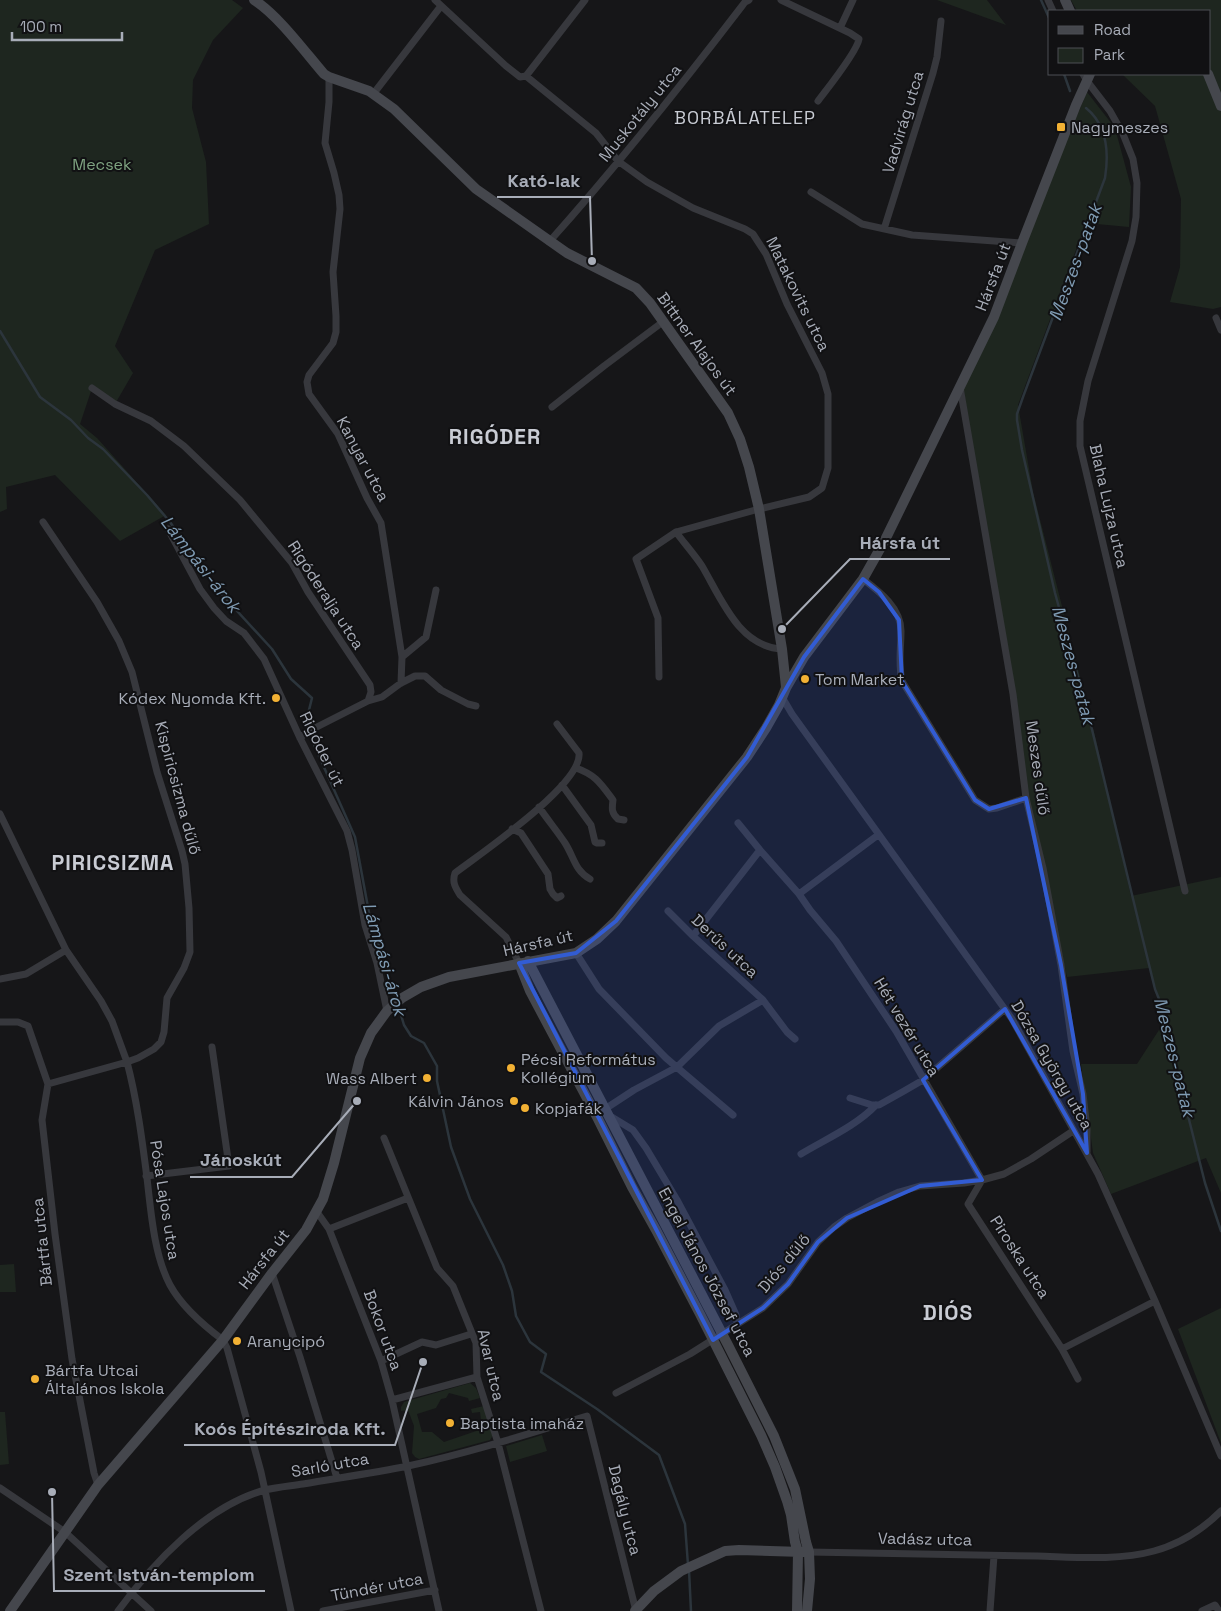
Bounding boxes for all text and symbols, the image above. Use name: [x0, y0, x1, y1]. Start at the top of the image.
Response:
scale bar: [12, 10, 122, 42]
legend: [1048, 10, 1211, 75]
text: 100 m: [20, 17, 62, 36]
text: Road: [1094, 20, 1131, 39]
text: Park: [1094, 45, 1125, 64]
street label: Muskotály utca: [594, 60, 686, 166]
street label: Vadvirág utca: [877, 68, 929, 176]
district label: BORBÁLATELEP: [674, 106, 816, 129]
place label: Nagymeszes: [1071, 117, 1168, 138]
marker: Nagymeszes: [1055, 121, 1067, 133]
park label: Mecsek: [72, 154, 132, 175]
callout: Kató-lak: [497, 164, 590, 197]
text: Kató-lak: [507, 169, 581, 192]
water label: Meszes-patak: [1043, 198, 1108, 324]
street label: Matakovits utca: [761, 233, 835, 355]
street label: Hársfa út: [970, 240, 1016, 314]
street label: Bittner Alajos út: [652, 288, 742, 400]
street label: Kanyar utca: [332, 413, 394, 505]
district label: RIGÓDER: [449, 423, 541, 450]
street label: Blaha Lujza utca: [1085, 442, 1133, 570]
water label: Lámpási-árok: [156, 511, 248, 619]
callout: Hársfa út: [850, 526, 950, 559]
text: Hársfa út: [860, 531, 940, 554]
street label: Rigóderalja utca: [283, 537, 369, 653]
water label: Meszes-patak: [1047, 603, 1102, 729]
place label: Tom Market: [815, 669, 904, 690]
marker: Tom Market: [799, 673, 811, 685]
place label: Kódex Nyomda Kft.: [119, 688, 266, 709]
marker: Kódex Nyomda Kft.: [270, 692, 282, 704]
street label: Rigóder út: [295, 708, 349, 790]
street label: Kispiricsizma dűlő: [150, 719, 206, 857]
street label: Meszes dűlő: [1021, 719, 1055, 817]
district label: PIRICSIZMA: [52, 849, 174, 876]
water label: Lámpási-árok: [358, 899, 413, 1021]
street label: Derűs utca: [687, 910, 763, 982]
street label: Hársfa út: [501, 925, 575, 961]
street label: Hét vezér utca: [869, 974, 945, 1080]
water label: Meszes-patak: [1149, 995, 1202, 1122]
street label: Dózsa György utca: [1006, 997, 1098, 1133]
place label: Pécsi Református Kollégium: [521, 1049, 656, 1088]
marker: Pécsi Református Kollégium: [505, 1062, 517, 1074]
place label: Wass Albert: [326, 1068, 417, 1089]
marker: Wass Albert: [421, 1072, 433, 1084]
place label: Kálvin János: [408, 1091, 504, 1112]
marker: Kálvin János: [508, 1095, 520, 1107]
place label: Kopjafák: [535, 1098, 602, 1119]
marker: Kopjafák: [519, 1102, 531, 1114]
street label: Pósa Lajos utca: [145, 1139, 185, 1261]
callout: Jánoskút: [190, 1144, 292, 1177]
text: Jánoskút: [200, 1148, 282, 1171]
street label: Engel János József utca: [653, 1184, 761, 1360]
street label: Bártfa utca: [27, 1197, 57, 1287]
street label: Piroska utca: [985, 1211, 1055, 1303]
street label: Hársfa út: [234, 1224, 294, 1294]
street label: Diós dűlő: [753, 1229, 815, 1297]
street label: Bokor utca: [359, 1287, 407, 1373]
district label: DIÓS: [923, 1299, 973, 1326]
street label: Avar utca: [473, 1327, 509, 1403]
place label: Aranycipó: [247, 1331, 325, 1352]
marker: Aranycipó: [231, 1335, 243, 1347]
place label: Bártfa Utcai Általános Iskola: [45, 1360, 164, 1399]
marker: Bártfa Utcai Általános Iskola: [29, 1373, 41, 1385]
callout: Koós Építésziroda Kft.: [184, 1412, 395, 1445]
place label: Baptista imaház: [460, 1413, 584, 1434]
text: Koós Építésziroda Kft.: [194, 1417, 386, 1440]
marker: Baptista imaház: [444, 1417, 456, 1429]
street label: Sarló utca: [289, 1448, 371, 1482]
street label: Dagály utca: [604, 1463, 646, 1557]
street label: Vadász utca: [878, 1528, 972, 1550]
callout: Szent István-templom: [54, 1558, 265, 1591]
text: Szent István-templom: [63, 1563, 255, 1586]
street label: Tündér utca: [329, 1568, 425, 1606]

